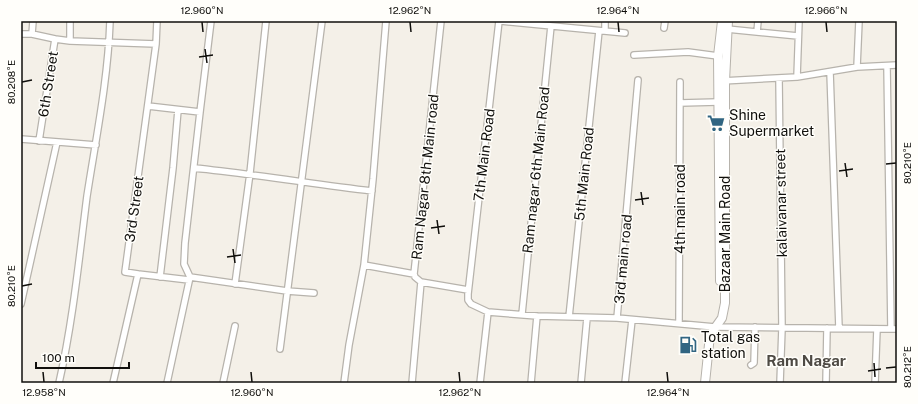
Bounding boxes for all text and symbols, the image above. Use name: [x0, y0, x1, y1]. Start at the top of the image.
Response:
text: 12.960°N: [181, 4, 223, 16]
text: 12.962°N: [389, 4, 431, 16]
text: 12.964°N: [596, 4, 640, 16]
text: 12.966°N: [804, 4, 848, 16]
street label: 6th Street: [35, 50, 61, 118]
text: 80.208°E: [5, 60, 17, 104]
street label: Ram nagar 6th Main Road: [519, 86, 553, 254]
street label: Ram Nagar 8th Main road: [408, 93, 442, 261]
place label: Shine Supermarket: [729, 107, 814, 139]
street label: 7th Main Road: [470, 108, 498, 202]
supermarket icon: Shine Supermarket: [706, 113, 726, 133]
street label: 5th Main Road: [571, 126, 597, 222]
text: 80.210°E: [901, 142, 913, 184]
street label: kalaivanar street: [772, 148, 790, 258]
street label: 4th main road: [672, 164, 688, 254]
street label: 3rd Street: [121, 175, 147, 243]
street label: Bazaar Main Road: [717, 176, 733, 292]
street label: 3rd main road: [611, 213, 635, 305]
text: 80.210°E: [5, 265, 17, 307]
place label: Total gas station: [701, 329, 760, 361]
fuel station icon: Total gas station: [678, 335, 698, 355]
scale bar: [36, 344, 129, 370]
text: 80.212°E: [901, 346, 913, 388]
text: 100 m: [42, 351, 75, 365]
district label: Ram Nagar: [766, 352, 846, 369]
text: 12.958°N: [22, 386, 66, 398]
text: 12.960°N: [231, 386, 273, 398]
text: 12.962°N: [439, 386, 481, 398]
text: 12.964°N: [646, 386, 690, 398]

